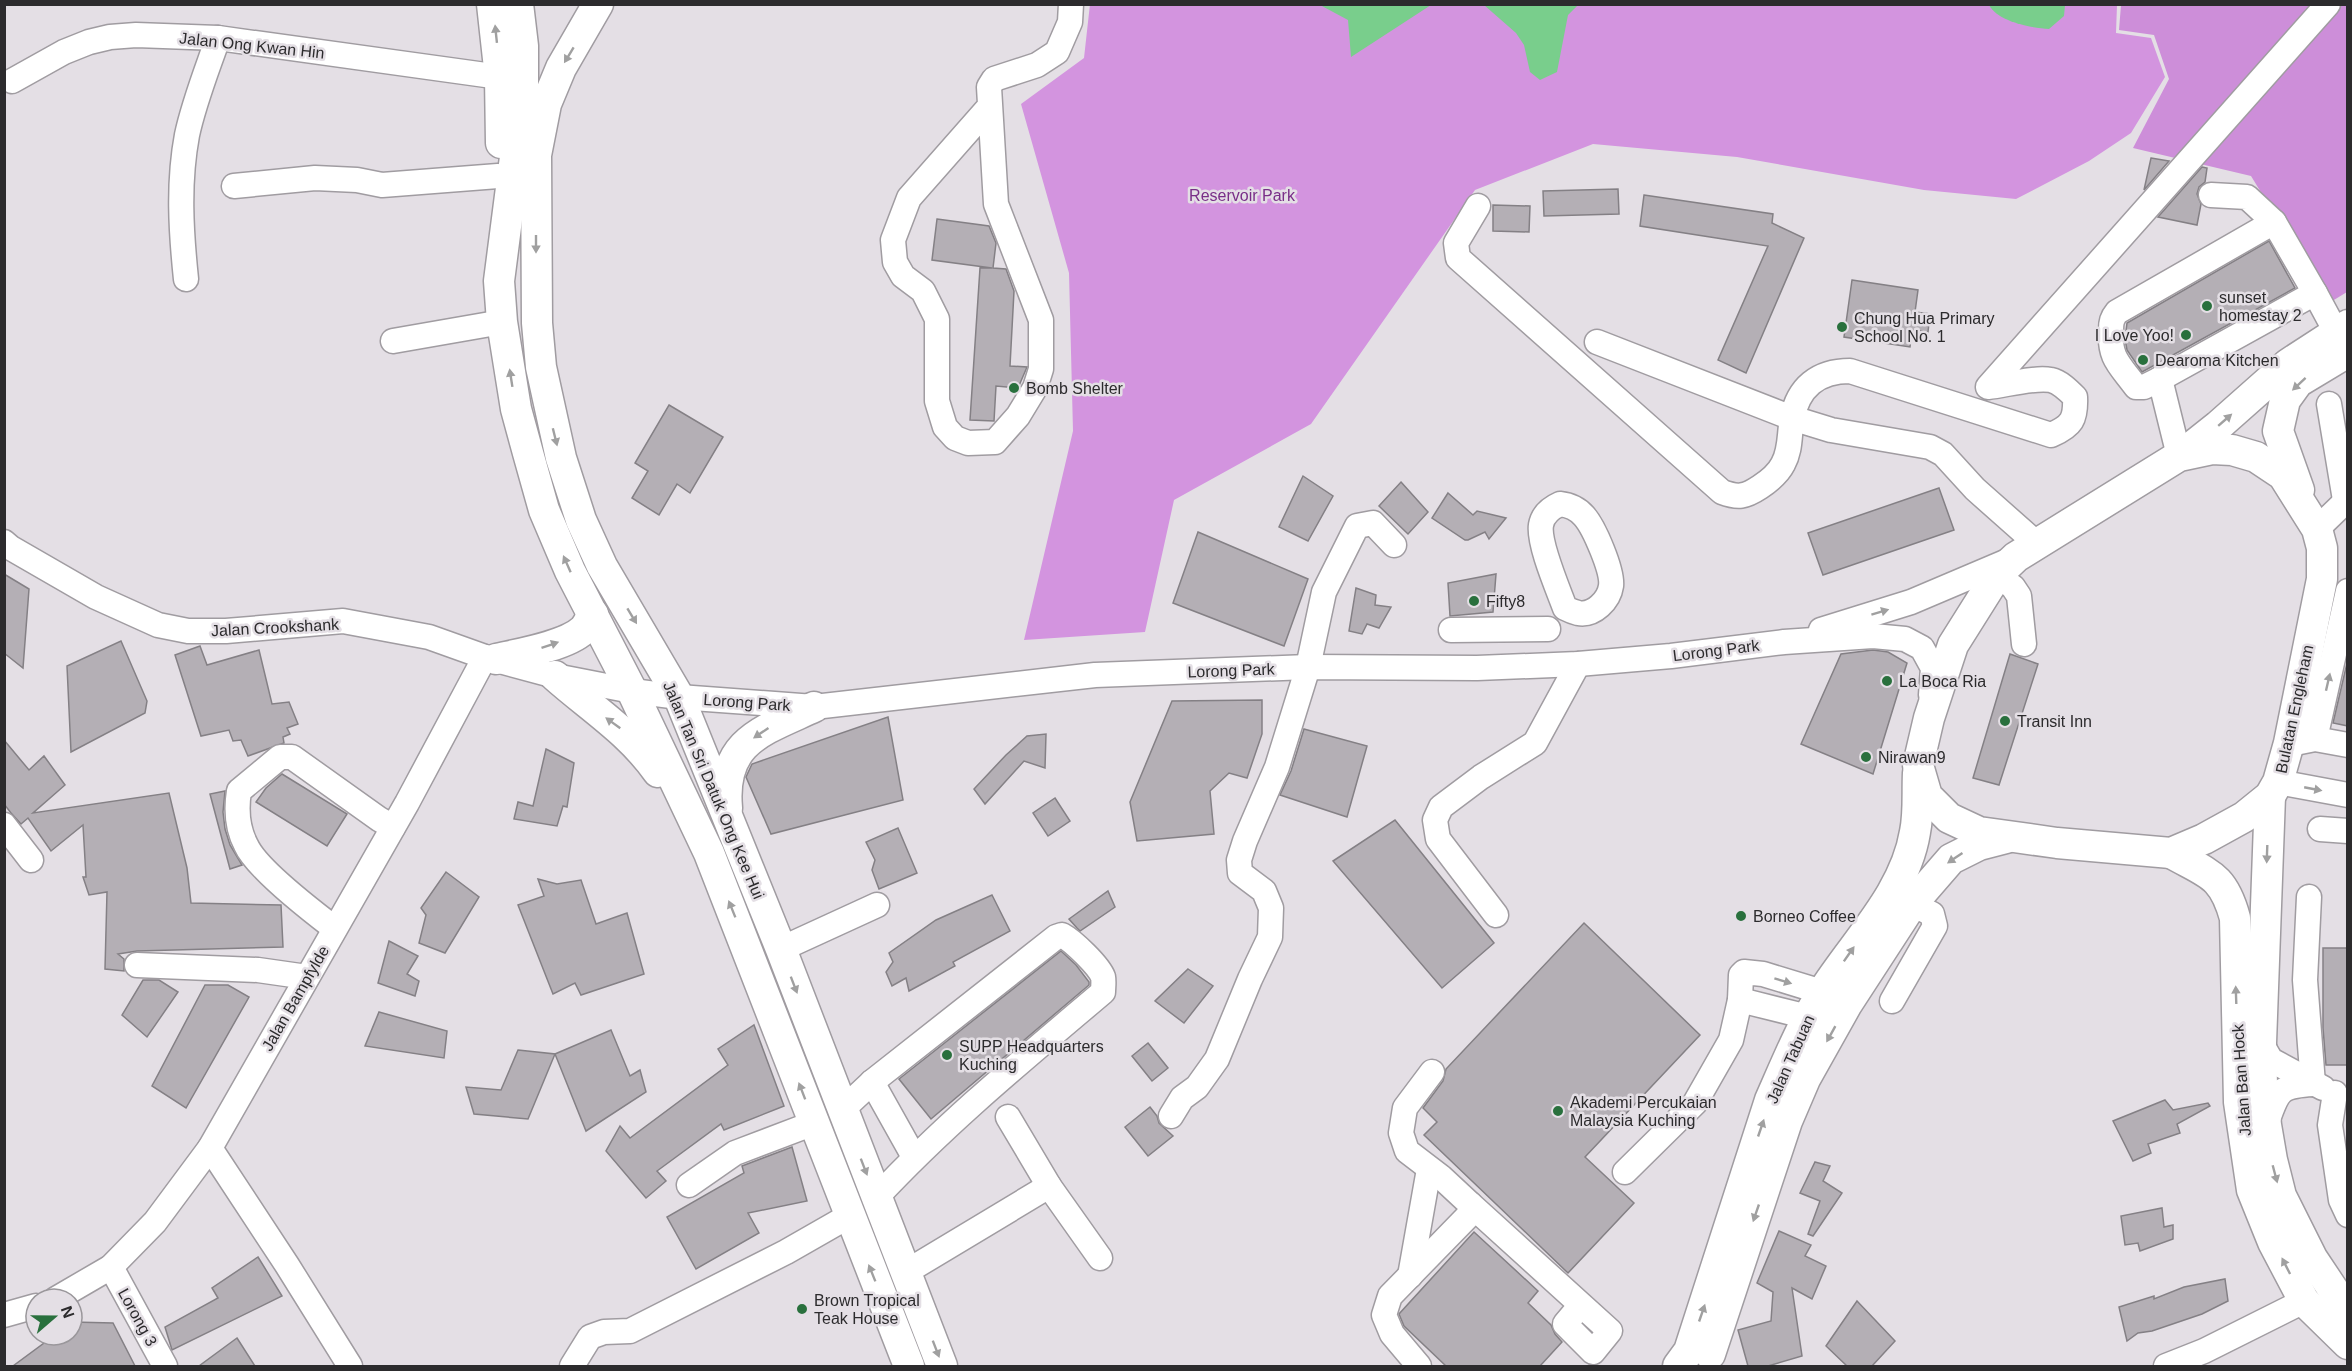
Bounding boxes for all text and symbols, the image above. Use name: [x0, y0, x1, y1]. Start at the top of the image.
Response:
one-way arrow: [491, 25, 500, 44]
street label: Jalan Ong Kwan Hin: [179, 29, 325, 62]
one-way arrow: [563, 47, 574, 63]
park label: Reservoir Park: [1189, 187, 1296, 204]
one-way arrow: [531, 234, 541, 253]
place label: sunset homestay 2: [2219, 289, 2302, 324]
marker: sunset homestay 2: [2200, 299, 2214, 313]
place label: Chung Hua Primary School No. 1: [1854, 310, 1995, 345]
marker: Chung Hua Primary School No. 1: [1835, 320, 1849, 334]
place label: I Love Yoo!: [2095, 327, 2174, 344]
marker: I Love Yoo!: [2179, 328, 2193, 342]
place label: Dearoma Kitchen: [2155, 352, 2279, 369]
marker: Dearoma Kitchen: [2136, 353, 2150, 367]
one-way arrow: [506, 368, 515, 387]
one-way arrow: [2292, 377, 2307, 391]
place label: Bomb Shelter: [1026, 380, 1124, 397]
marker: Bomb Shelter: [1007, 381, 1021, 395]
one-way arrow: [2217, 414, 2232, 427]
one-way arrow: [551, 428, 561, 446]
one-way arrow: [562, 554, 572, 572]
place label: Fifty8: [1486, 593, 1525, 610]
marker: Fifty8: [1467, 594, 1481, 608]
one-way arrow: [1871, 607, 1889, 616]
one-way arrow: [626, 608, 637, 624]
street label: Jalan Crookshank: [211, 616, 340, 639]
street label: Lorong Park: [1672, 637, 1761, 664]
one-way arrow: [541, 639, 559, 649]
street label: Bulatan Engleham: [2273, 643, 2316, 775]
street label: Lorong Park: [1187, 660, 1276, 681]
place label: La Boca Ria: [1899, 673, 1986, 690]
one-way arrow: [2324, 673, 2333, 692]
marker: La Boca Ria: [1880, 674, 1894, 688]
street label: Jalan Tan Sri Datuk Ong Kee Hui: [660, 679, 767, 901]
street label: Lorong Park: [703, 691, 792, 714]
place label: Transit Inn: [2017, 713, 2092, 730]
marker: Transit Inn: [1998, 714, 2012, 728]
one-way arrow: [605, 717, 621, 729]
one-way arrow: [754, 727, 770, 739]
place label: Nirawan9: [1878, 749, 1946, 766]
marker: Nirawan9: [1859, 750, 1873, 764]
one-way arrow: [2304, 784, 2323, 793]
one-way arrow: [2262, 844, 2272, 863]
one-way arrow: [1947, 853, 1963, 864]
one-way arrow: [727, 900, 737, 918]
place label: Borneo Coffee: [1753, 908, 1856, 925]
marker: Borneo Coffee: [1734, 909, 1748, 923]
street label: Jalan Bampfylde: [258, 943, 332, 1054]
one-way arrow: [1843, 947, 1855, 963]
one-way arrow: [790, 976, 799, 994]
one-way arrow: [1774, 977, 1792, 986]
one-way arrow: [2231, 986, 2241, 1005]
street label: Jalan Tabuan: [1763, 1012, 1818, 1106]
street label: Jalan Ban Hock: [2229, 1022, 2254, 1136]
one-way arrow: [1826, 1025, 1836, 1042]
place label: SUPP Headquarters Kuching: [959, 1038, 1104, 1073]
marker: SUPP Headquarters Kuching: [940, 1048, 954, 1062]
one-way arrow: [797, 1082, 807, 1100]
place label: Akademi Percukaian Malaysia Kuching: [1570, 1094, 1717, 1129]
marker: Akademi Percukaian Malaysia Kuching: [1551, 1104, 1565, 1118]
one-way arrow: [1757, 1119, 1767, 1137]
one-way arrow: [859, 1159, 869, 1177]
one-way arrow: [2271, 1165, 2281, 1183]
one-way arrow: [1750, 1204, 1760, 1222]
one-way arrow: [2281, 1257, 2291, 1274]
one-way arrow: [867, 1264, 876, 1282]
street label: Lorong 3: [115, 1285, 160, 1349]
north arrow: [24, 1287, 84, 1347]
place label: Brown Tropical Teak House: [814, 1292, 920, 1327]
marker: Brown Tropical Teak House: [795, 1302, 809, 1316]
text: N: [58, 1304, 78, 1320]
one-way arrow: [1697, 1304, 1707, 1322]
one-way arrow: [931, 1340, 941, 1358]

